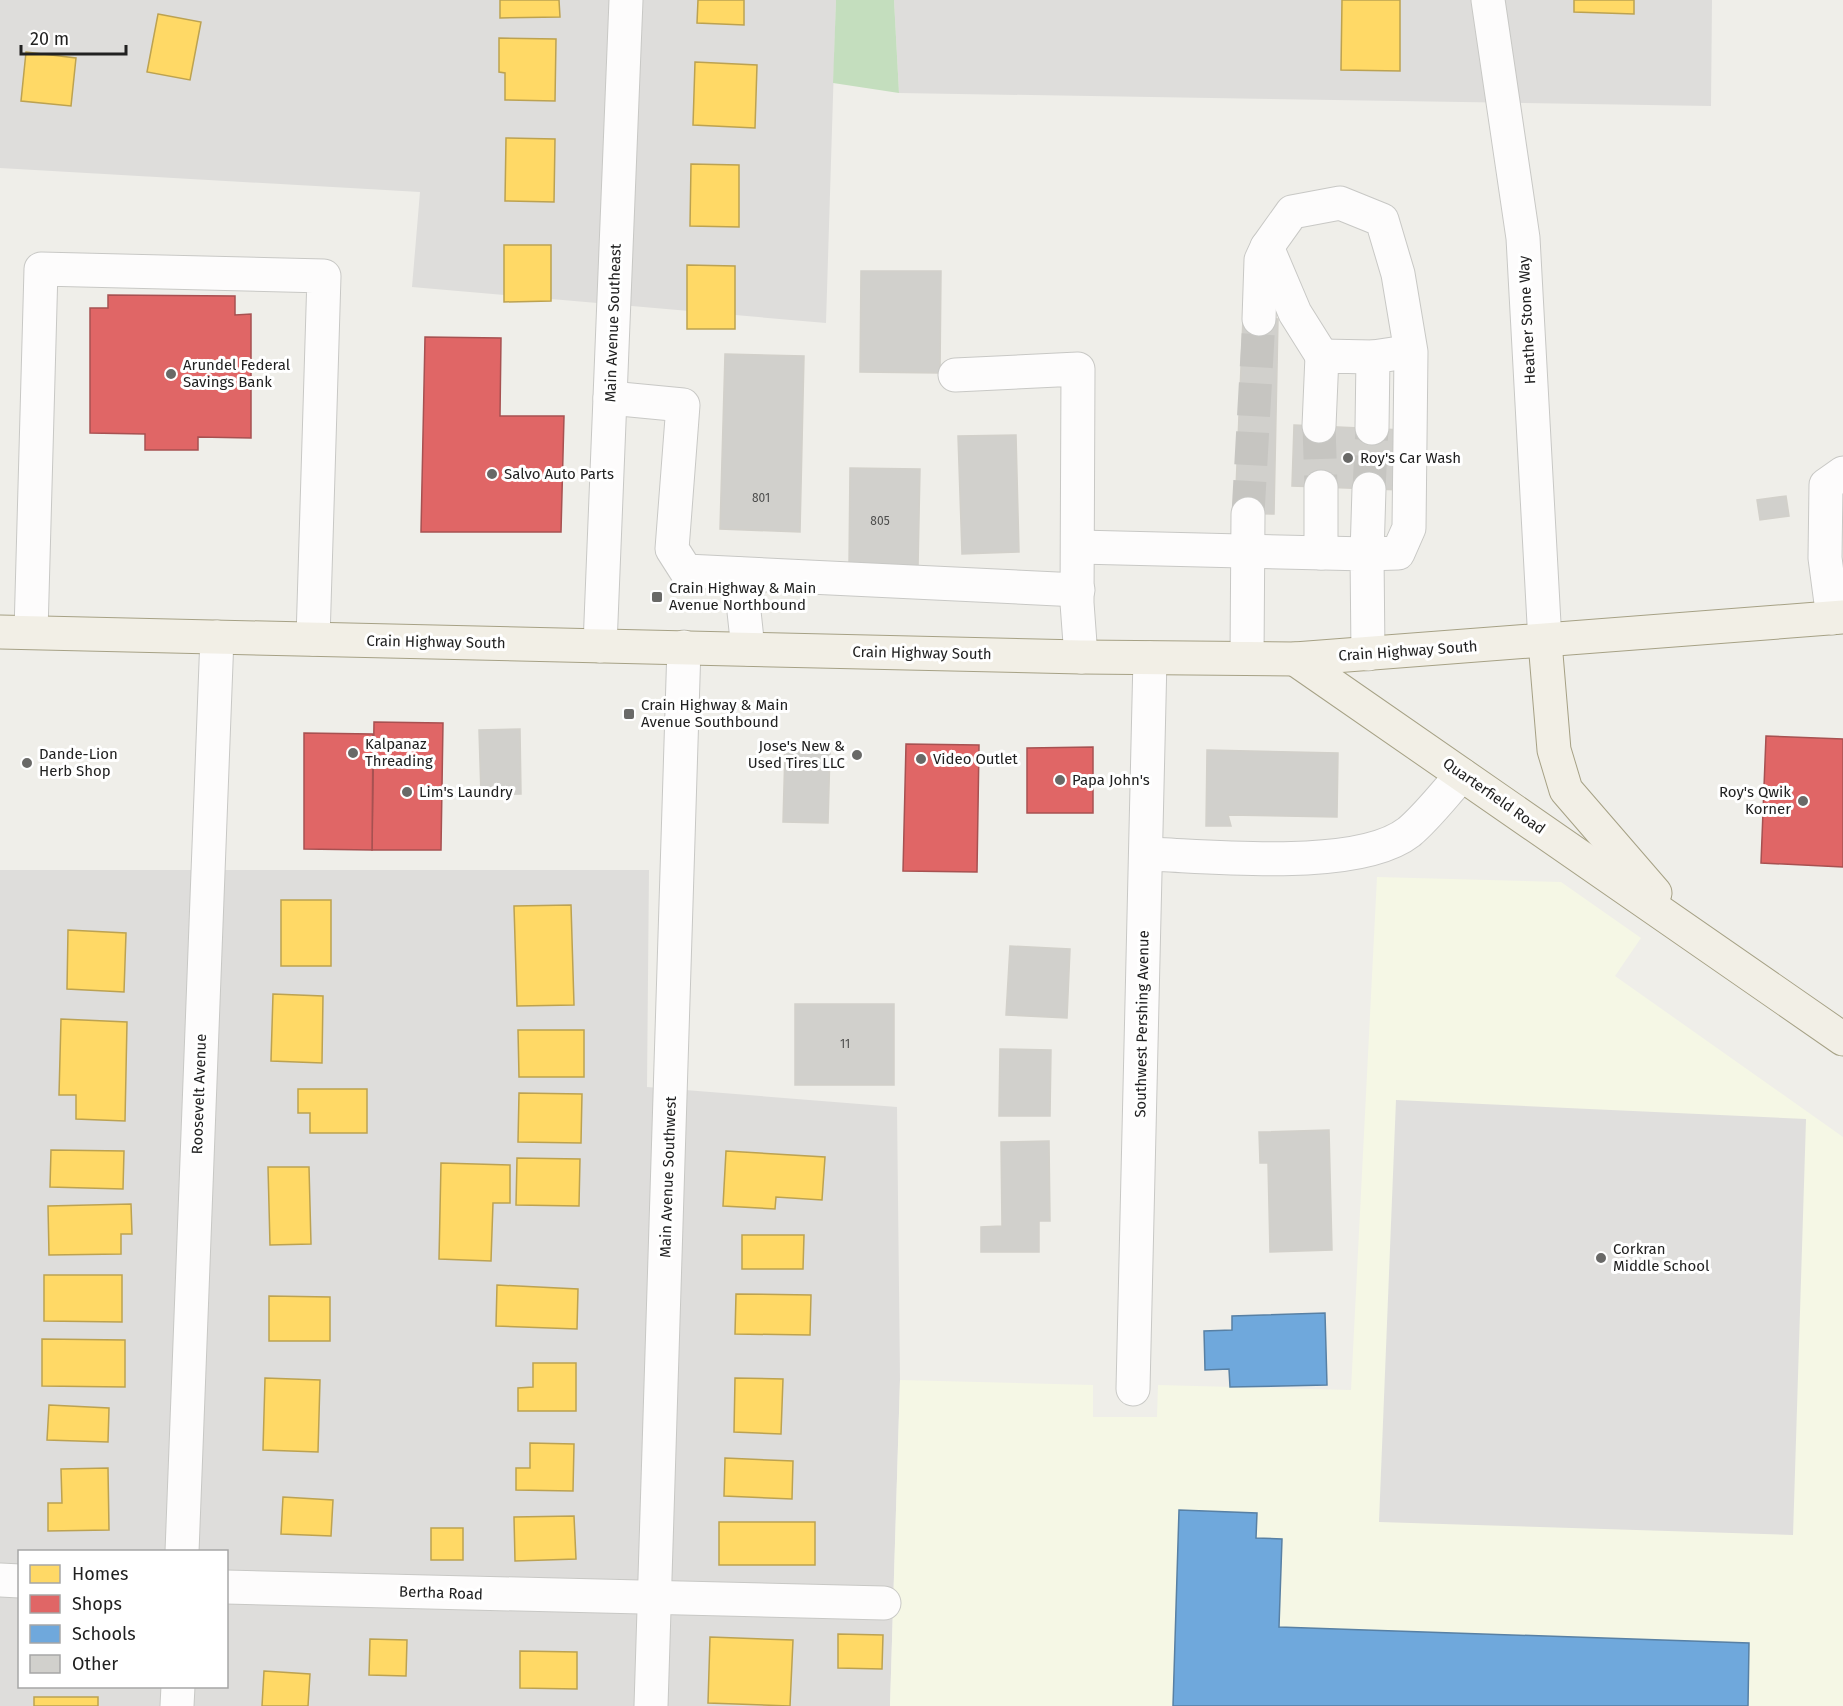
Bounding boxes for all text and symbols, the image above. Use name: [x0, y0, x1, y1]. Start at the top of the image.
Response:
scale bar: [21, 18, 126, 56]
text: 20 m: [30, 28, 69, 50]
street label: Main Avenue Southeast: [601, 243, 625, 403]
street label: Heather Stone Way: [1515, 255, 1539, 385]
place label: Arundel Federal Savings Bank: [183, 356, 291, 391]
marker: Arundel Federal Savings Bank: [164, 367, 178, 381]
place label: Roy's Car Wash: [1360, 449, 1461, 467]
marker: Roy's Car Wash: [1341, 451, 1355, 465]
place label: Salvo Auto Parts: [504, 465, 614, 483]
marker: Salvo Auto Parts: [485, 467, 499, 481]
house number: 801: [752, 491, 770, 505]
house number: 805: [870, 514, 890, 528]
place label: Crain Highway & Main Avenue Northbound: [669, 579, 816, 614]
marker: Crain Highway & Main Avenue Northbound: [650, 590, 664, 604]
street label: Crain Highway South: [366, 632, 506, 652]
street label: Crain Highway South: [1338, 637, 1478, 665]
street label: Crain Highway South: [852, 643, 992, 663]
place label: Crain Highway & Main Avenue Southbound: [641, 696, 788, 731]
marker: Crain Highway & Main Avenue Southbound: [622, 707, 636, 721]
place label: Kalpanaz Threading: [365, 735, 433, 770]
place label: Jose's New & Used Tires LLC: [748, 737, 846, 772]
place label: Dande-Lion Herb Shop: [39, 745, 118, 780]
marker: Kalpanaz Threading: [346, 746, 360, 760]
marker: Jose's New & Used Tires LLC: [850, 748, 864, 762]
place label: Video Outlet: [933, 750, 1018, 768]
marker: Video Outlet: [914, 752, 928, 766]
street label: Quarterfield Road: [1439, 754, 1549, 838]
marker: Dande-Lion Herb Shop: [20, 756, 34, 770]
place label: Papa John's: [1072, 771, 1150, 789]
marker: Papa John's: [1053, 773, 1067, 787]
place label: Lim's Laundry: [419, 783, 513, 801]
place label: Roy's Qwik Korner: [1719, 783, 1791, 818]
marker: Lim's Laundry: [400, 785, 414, 799]
marker: Roy's Qwik Korner: [1796, 794, 1810, 808]
street label: Southwest Pershing Avenue: [1131, 930, 1153, 1118]
street label: Roosevelt Avenue: [188, 1033, 210, 1155]
house number: 11: [840, 1037, 850, 1051]
street label: Main Avenue Southwest: [656, 1095, 680, 1258]
place label: Corkran Middle School: [1613, 1240, 1710, 1275]
marker: Corkran Middle School: [1594, 1251, 1608, 1265]
legend: [18, 1550, 228, 1688]
text: Homes: [72, 1563, 128, 1585]
street label: Bertha Road: [399, 1583, 483, 1603]
text: Shops: [72, 1593, 122, 1615]
text: Schools: [72, 1623, 136, 1645]
text: Other: [72, 1653, 118, 1675]

